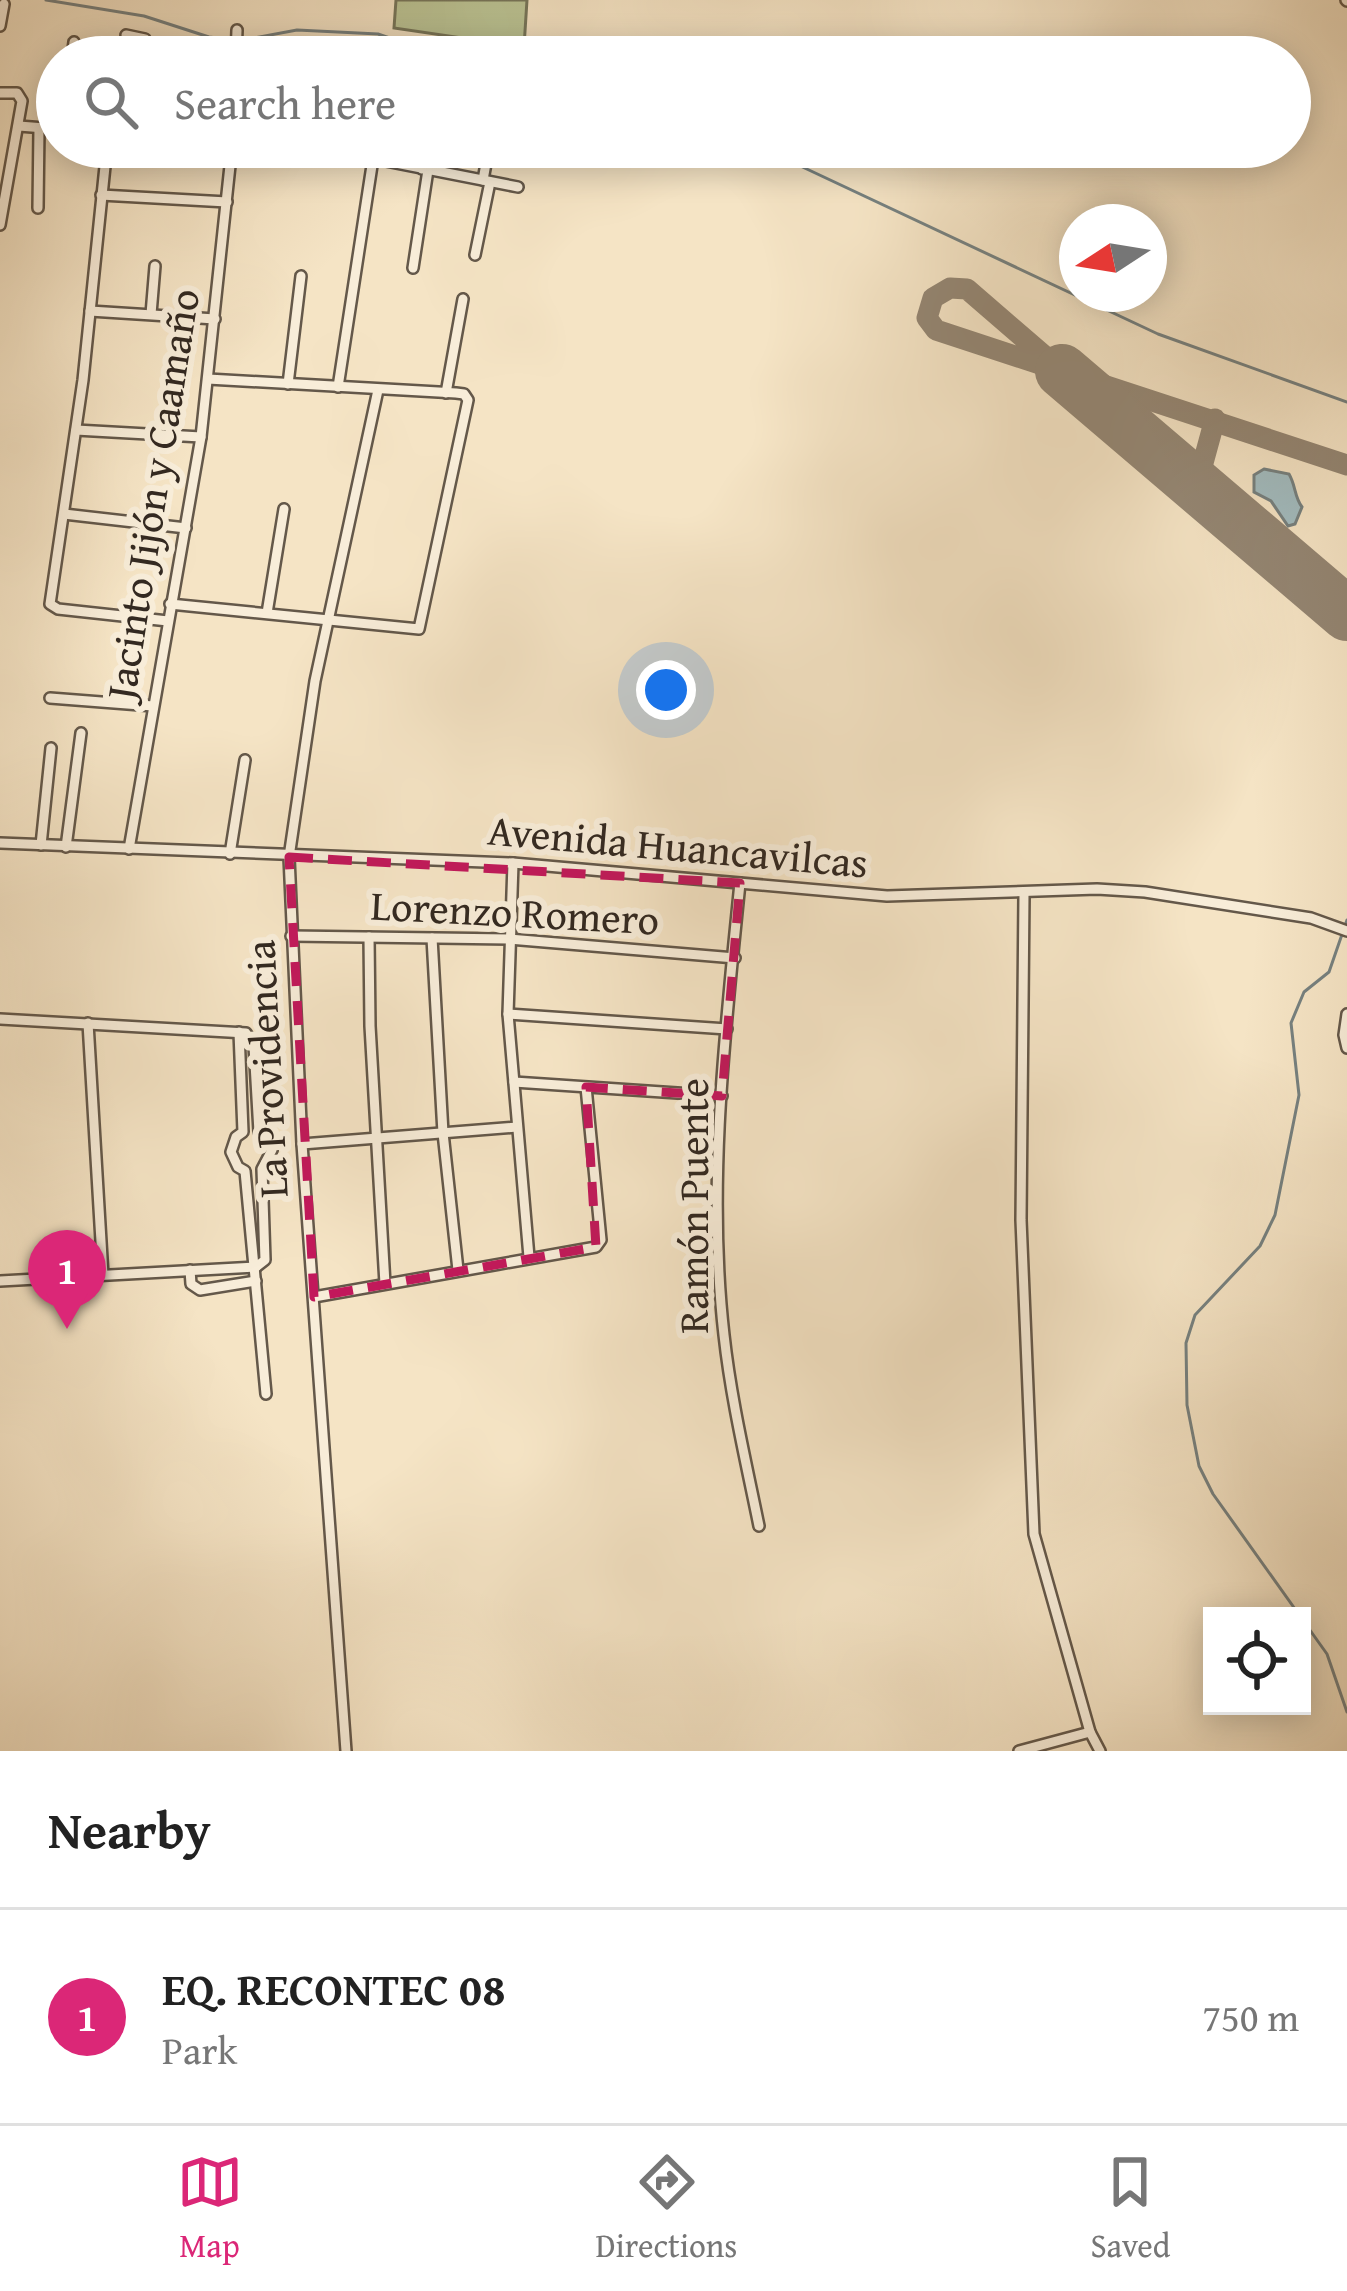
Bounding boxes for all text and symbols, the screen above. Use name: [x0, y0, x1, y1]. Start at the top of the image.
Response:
search box: [36, 36, 1311, 168]
icon: search: [78, 69, 144, 135]
text: Search here: [174, 70, 396, 135]
north arrow: [1059, 204, 1167, 312]
street label: Jacinto Jijón y Caamaño: [88, 284, 214, 709]
your location: [636, 660, 696, 720]
street label: Avenida Huancavilcas: [485, 798, 871, 893]
street label: Lorenzo Romero: [369, 873, 661, 950]
street label: La Providencia: [228, 938, 303, 1199]
street label: Ramón Puente: [662, 1078, 723, 1334]
pin: 1: [28, 1230, 106, 1329]
map controls: [1203, 1607, 1311, 1715]
button: locate: [1203, 1607, 1311, 1715]
text: Nearby: [48, 1792, 211, 1867]
text: EQ. RECONTEC 08: [162, 1956, 505, 2021]
text: 1: [77, 1988, 97, 2045]
text: 750 m: [1202, 1988, 1299, 2045]
text: Park: [162, 2021, 237, 2078]
tab: Map: [177, 2149, 243, 2269]
tab: Directions: [596, 2149, 737, 2269]
tab: Saved: [1091, 2149, 1170, 2269]

